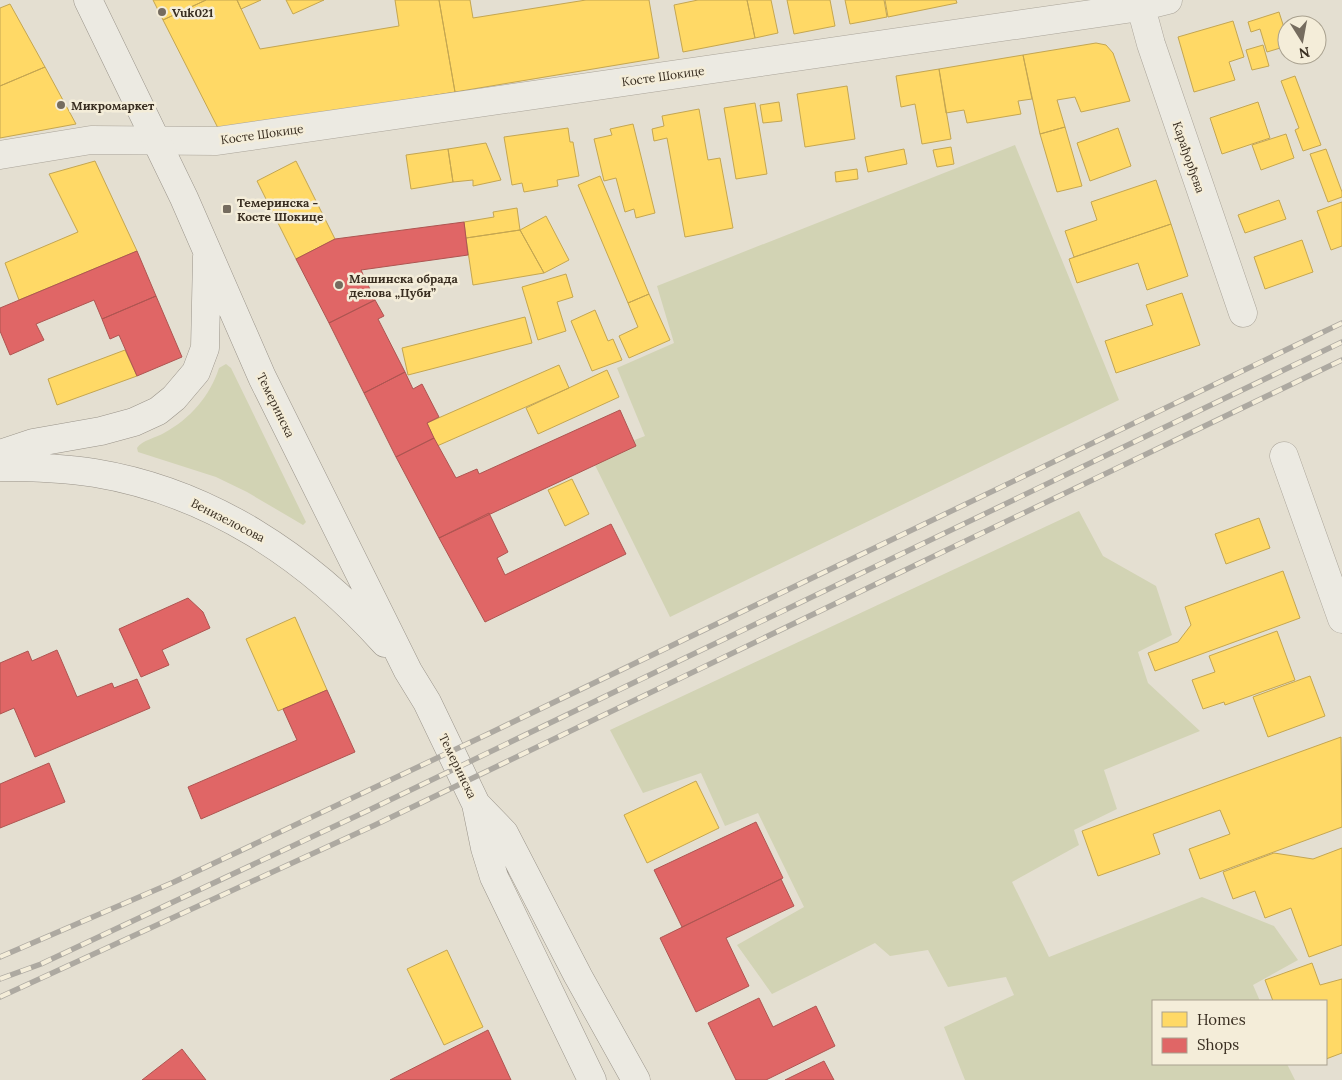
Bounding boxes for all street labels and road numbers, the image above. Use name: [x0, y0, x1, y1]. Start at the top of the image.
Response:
street label: Косте Шокице: [621, 63, 706, 89]
street label: Карађорђева: [1170, 119, 1208, 195]
street label: Косте Шокице: [220, 121, 305, 147]
street label: Темеринска: [254, 370, 298, 440]
street label: Венизелосова: [189, 495, 267, 545]
street label: Темеринска: [436, 731, 480, 801]

